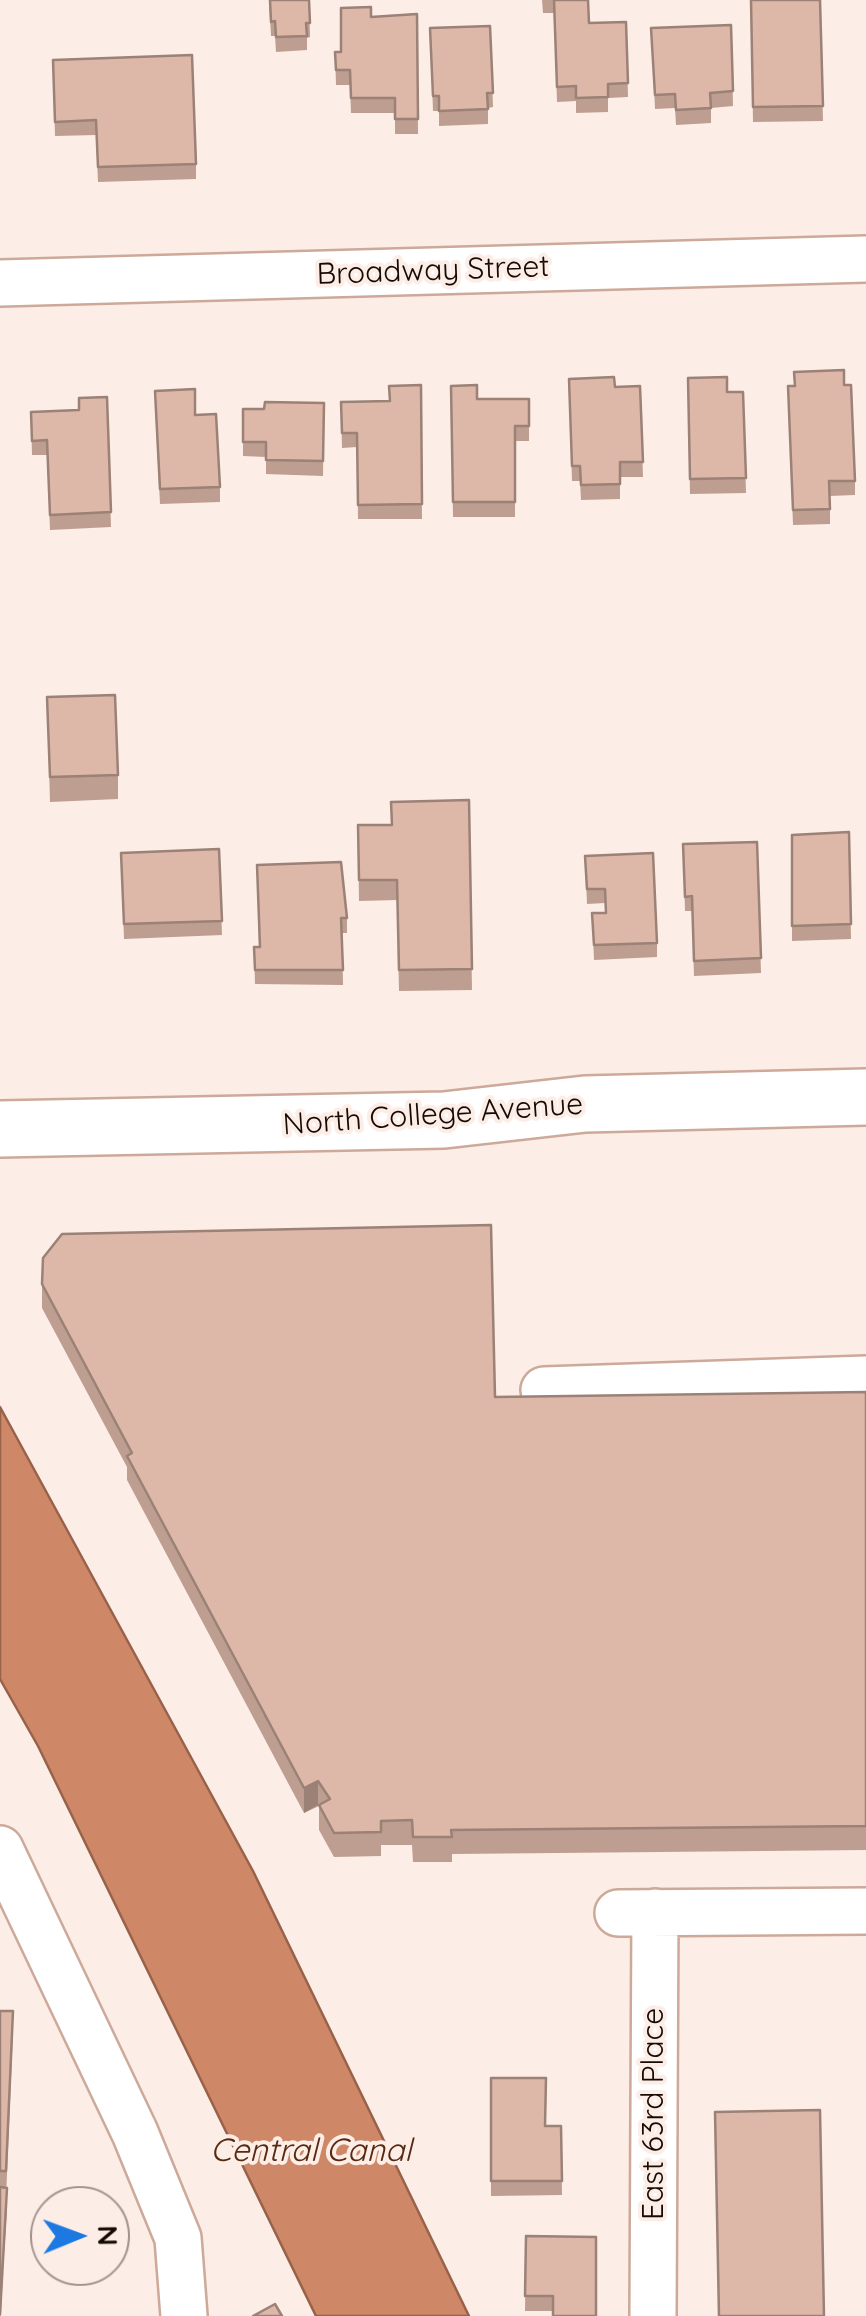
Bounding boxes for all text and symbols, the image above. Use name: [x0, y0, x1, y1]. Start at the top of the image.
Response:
street label: Broadway Street: [316, 249, 550, 293]
street label: North College Avenue: [282, 1087, 584, 1143]
street label: East 63rd Place: [636, 2008, 672, 2220]
water label: Central Canal: [210, 2132, 412, 2170]
north arrow: [30, 2186, 130, 2286]
text: N: [91, 2225, 126, 2246]

